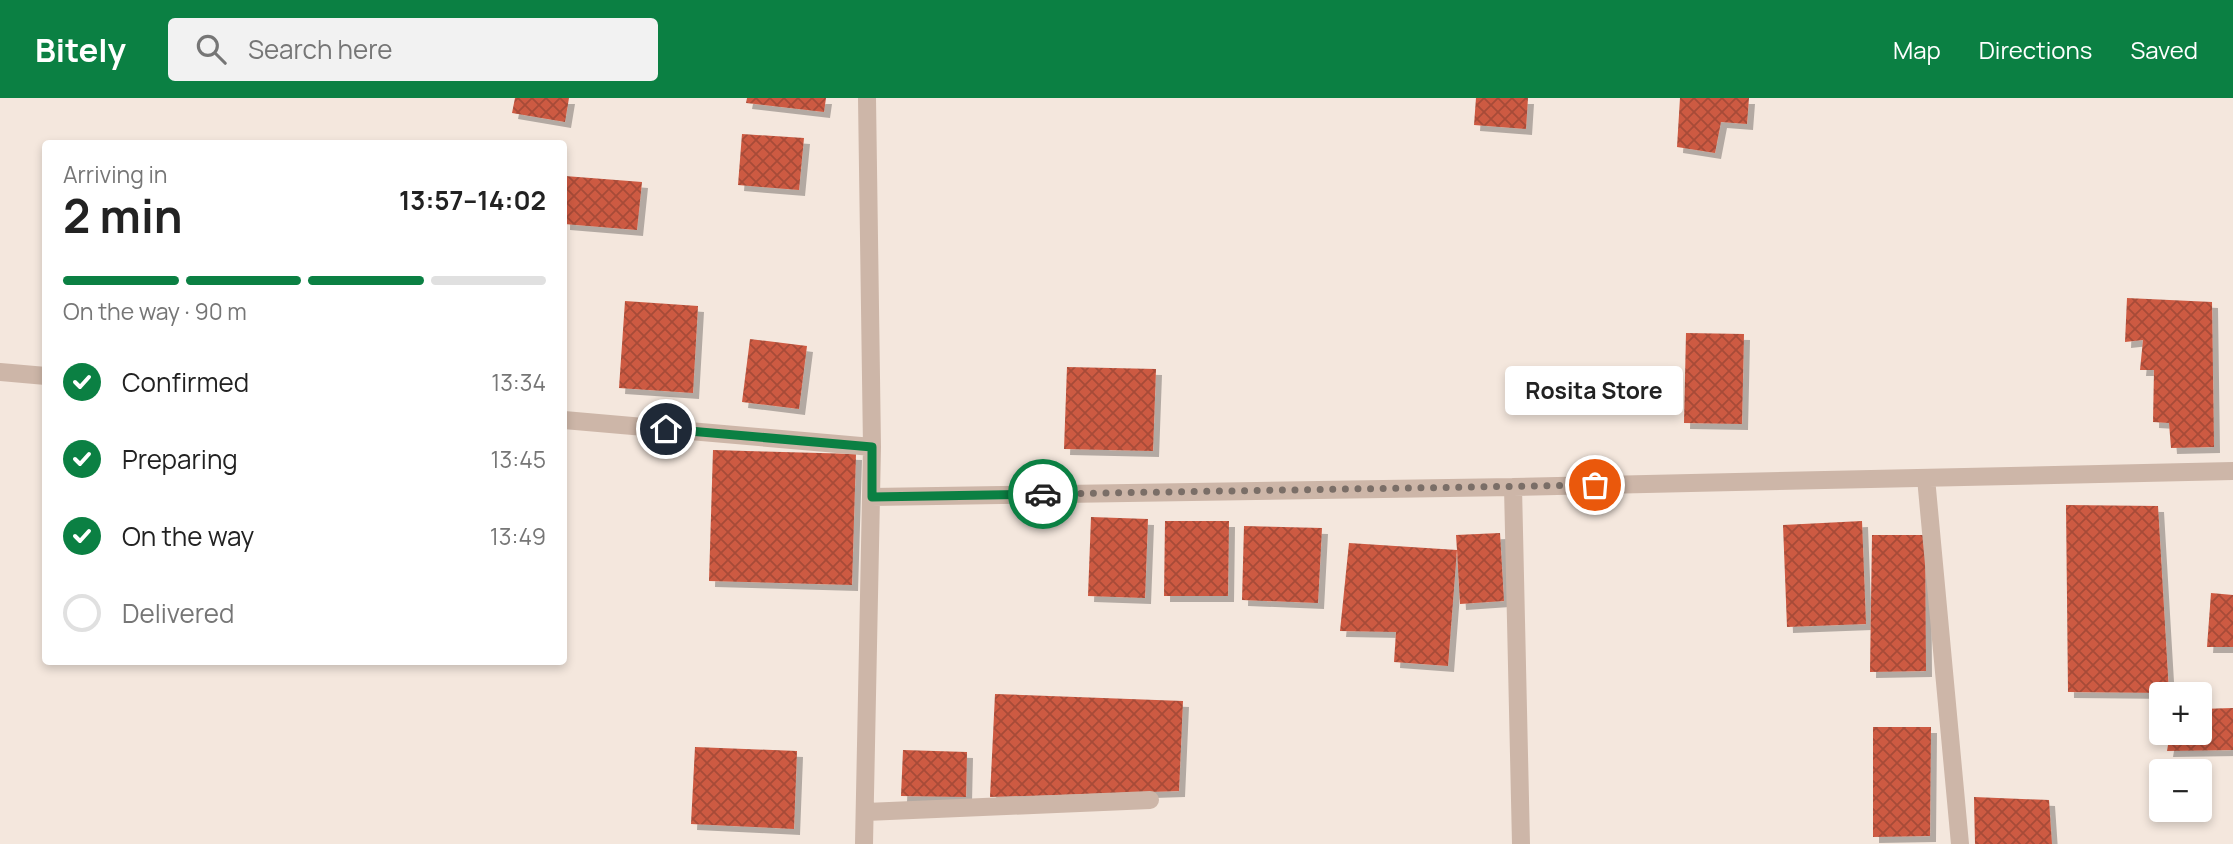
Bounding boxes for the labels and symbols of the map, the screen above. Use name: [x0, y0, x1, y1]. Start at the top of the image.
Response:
callout: Rosita Store: [1506, 366, 1684, 415]
pin: [636, 399, 696, 459]
pin: [1565, 455, 1625, 515]
courier: [1008, 459, 1078, 529]

